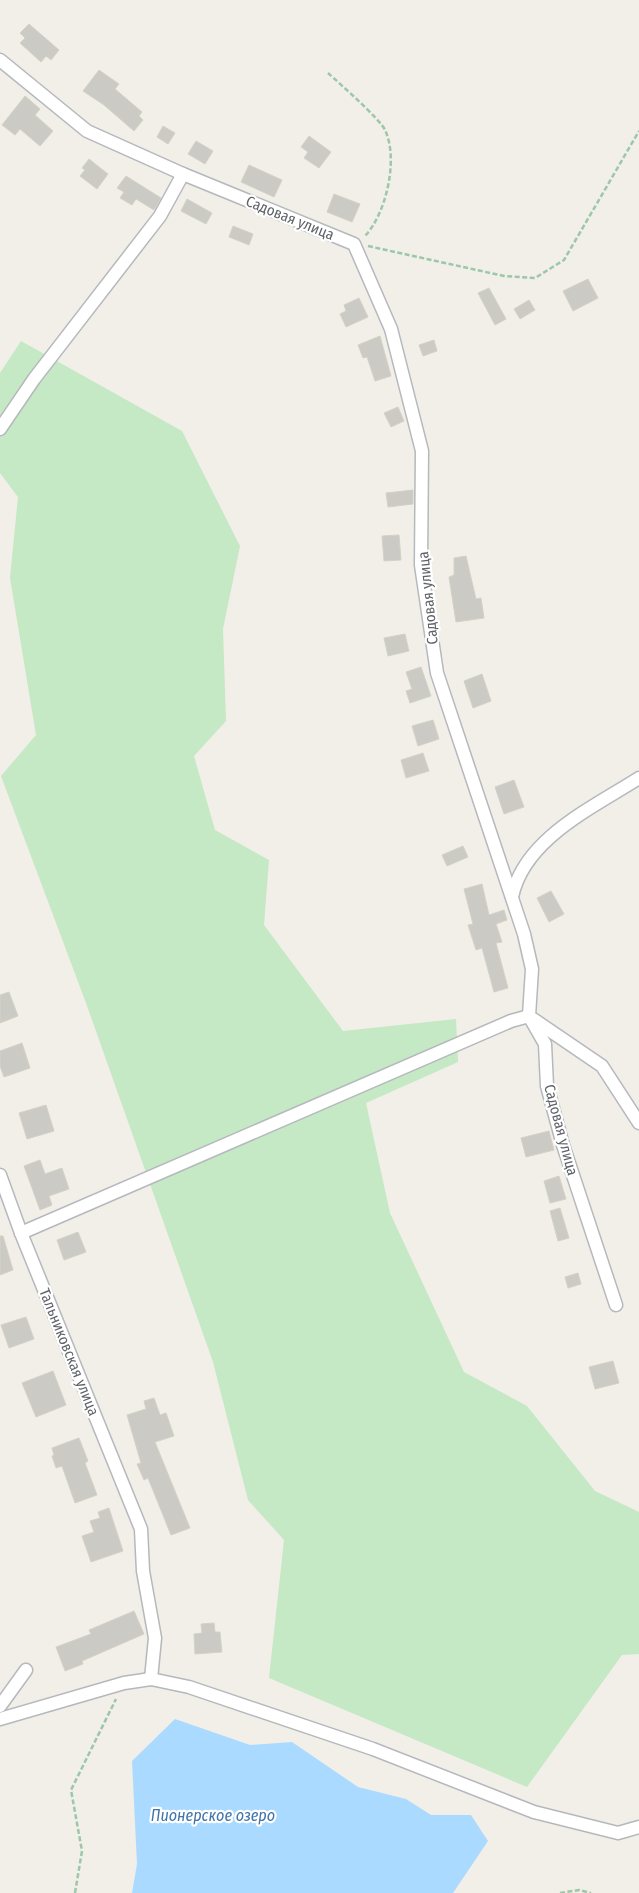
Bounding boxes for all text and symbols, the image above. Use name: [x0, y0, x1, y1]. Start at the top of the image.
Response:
street label: Садовая улица: [243, 192, 337, 244]
street label: Садовая улица: [414, 551, 442, 645]
street label: Садовая улица: [540, 1082, 582, 1178]
street label: Тальниковская улица: [35, 1286, 103, 1418]
water label: Пионерское озеро: [151, 1806, 275, 1825]

